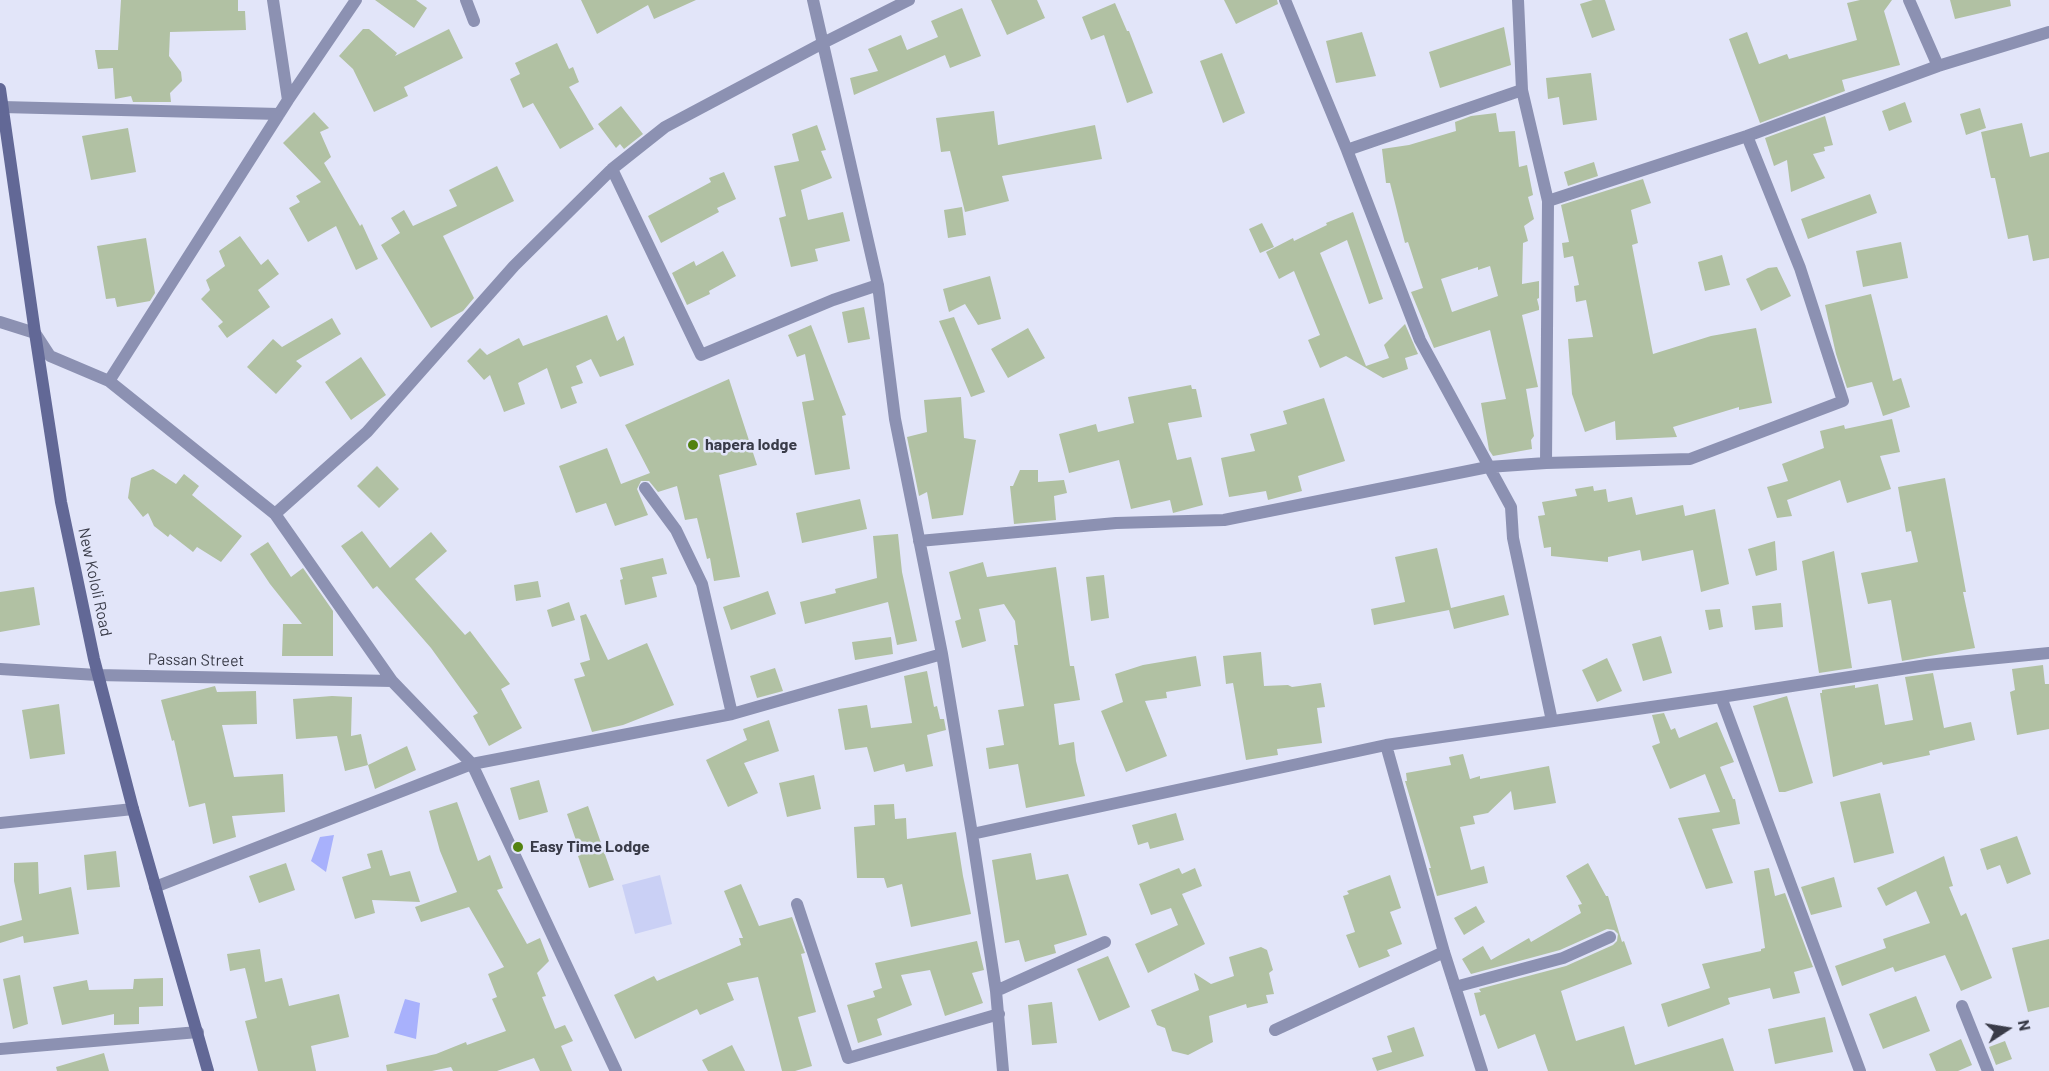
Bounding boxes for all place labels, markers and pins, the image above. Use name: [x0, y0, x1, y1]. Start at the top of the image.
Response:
place label: hapera lodge: [705, 435, 797, 455]
marker: hapera lodge: [686, 438, 700, 452]
place label: Easy Time Lodge: [530, 837, 650, 857]
marker: Easy Time Lodge: [511, 840, 525, 854]

